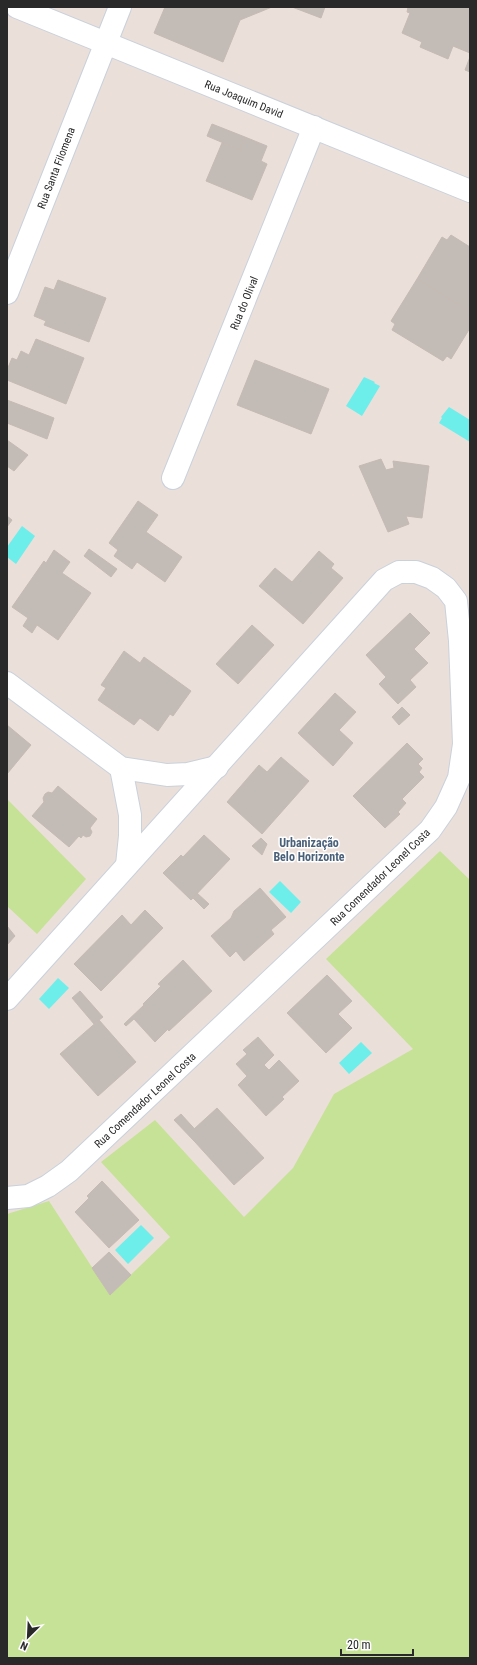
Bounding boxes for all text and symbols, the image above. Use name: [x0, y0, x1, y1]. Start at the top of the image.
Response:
street label: Rua Joaquim David: [203, 78, 285, 121]
street label: Rua Santa Filomena: [35, 126, 78, 211]
street label: Rua do Olival: [228, 275, 261, 332]
street label: Rua Comendador Leonel Costa: [328, 826, 433, 929]
district label: Urbanização Belo Horizonte: [273, 836, 345, 864]
street label: Rua Comendador Leonel Costa: [92, 1050, 199, 1151]
north arrow: [8, 1617, 48, 1657]
scale bar: [341, 1631, 413, 1657]
text: N: [18, 1638, 30, 1653]
text: 20 m: [347, 1638, 371, 1652]

